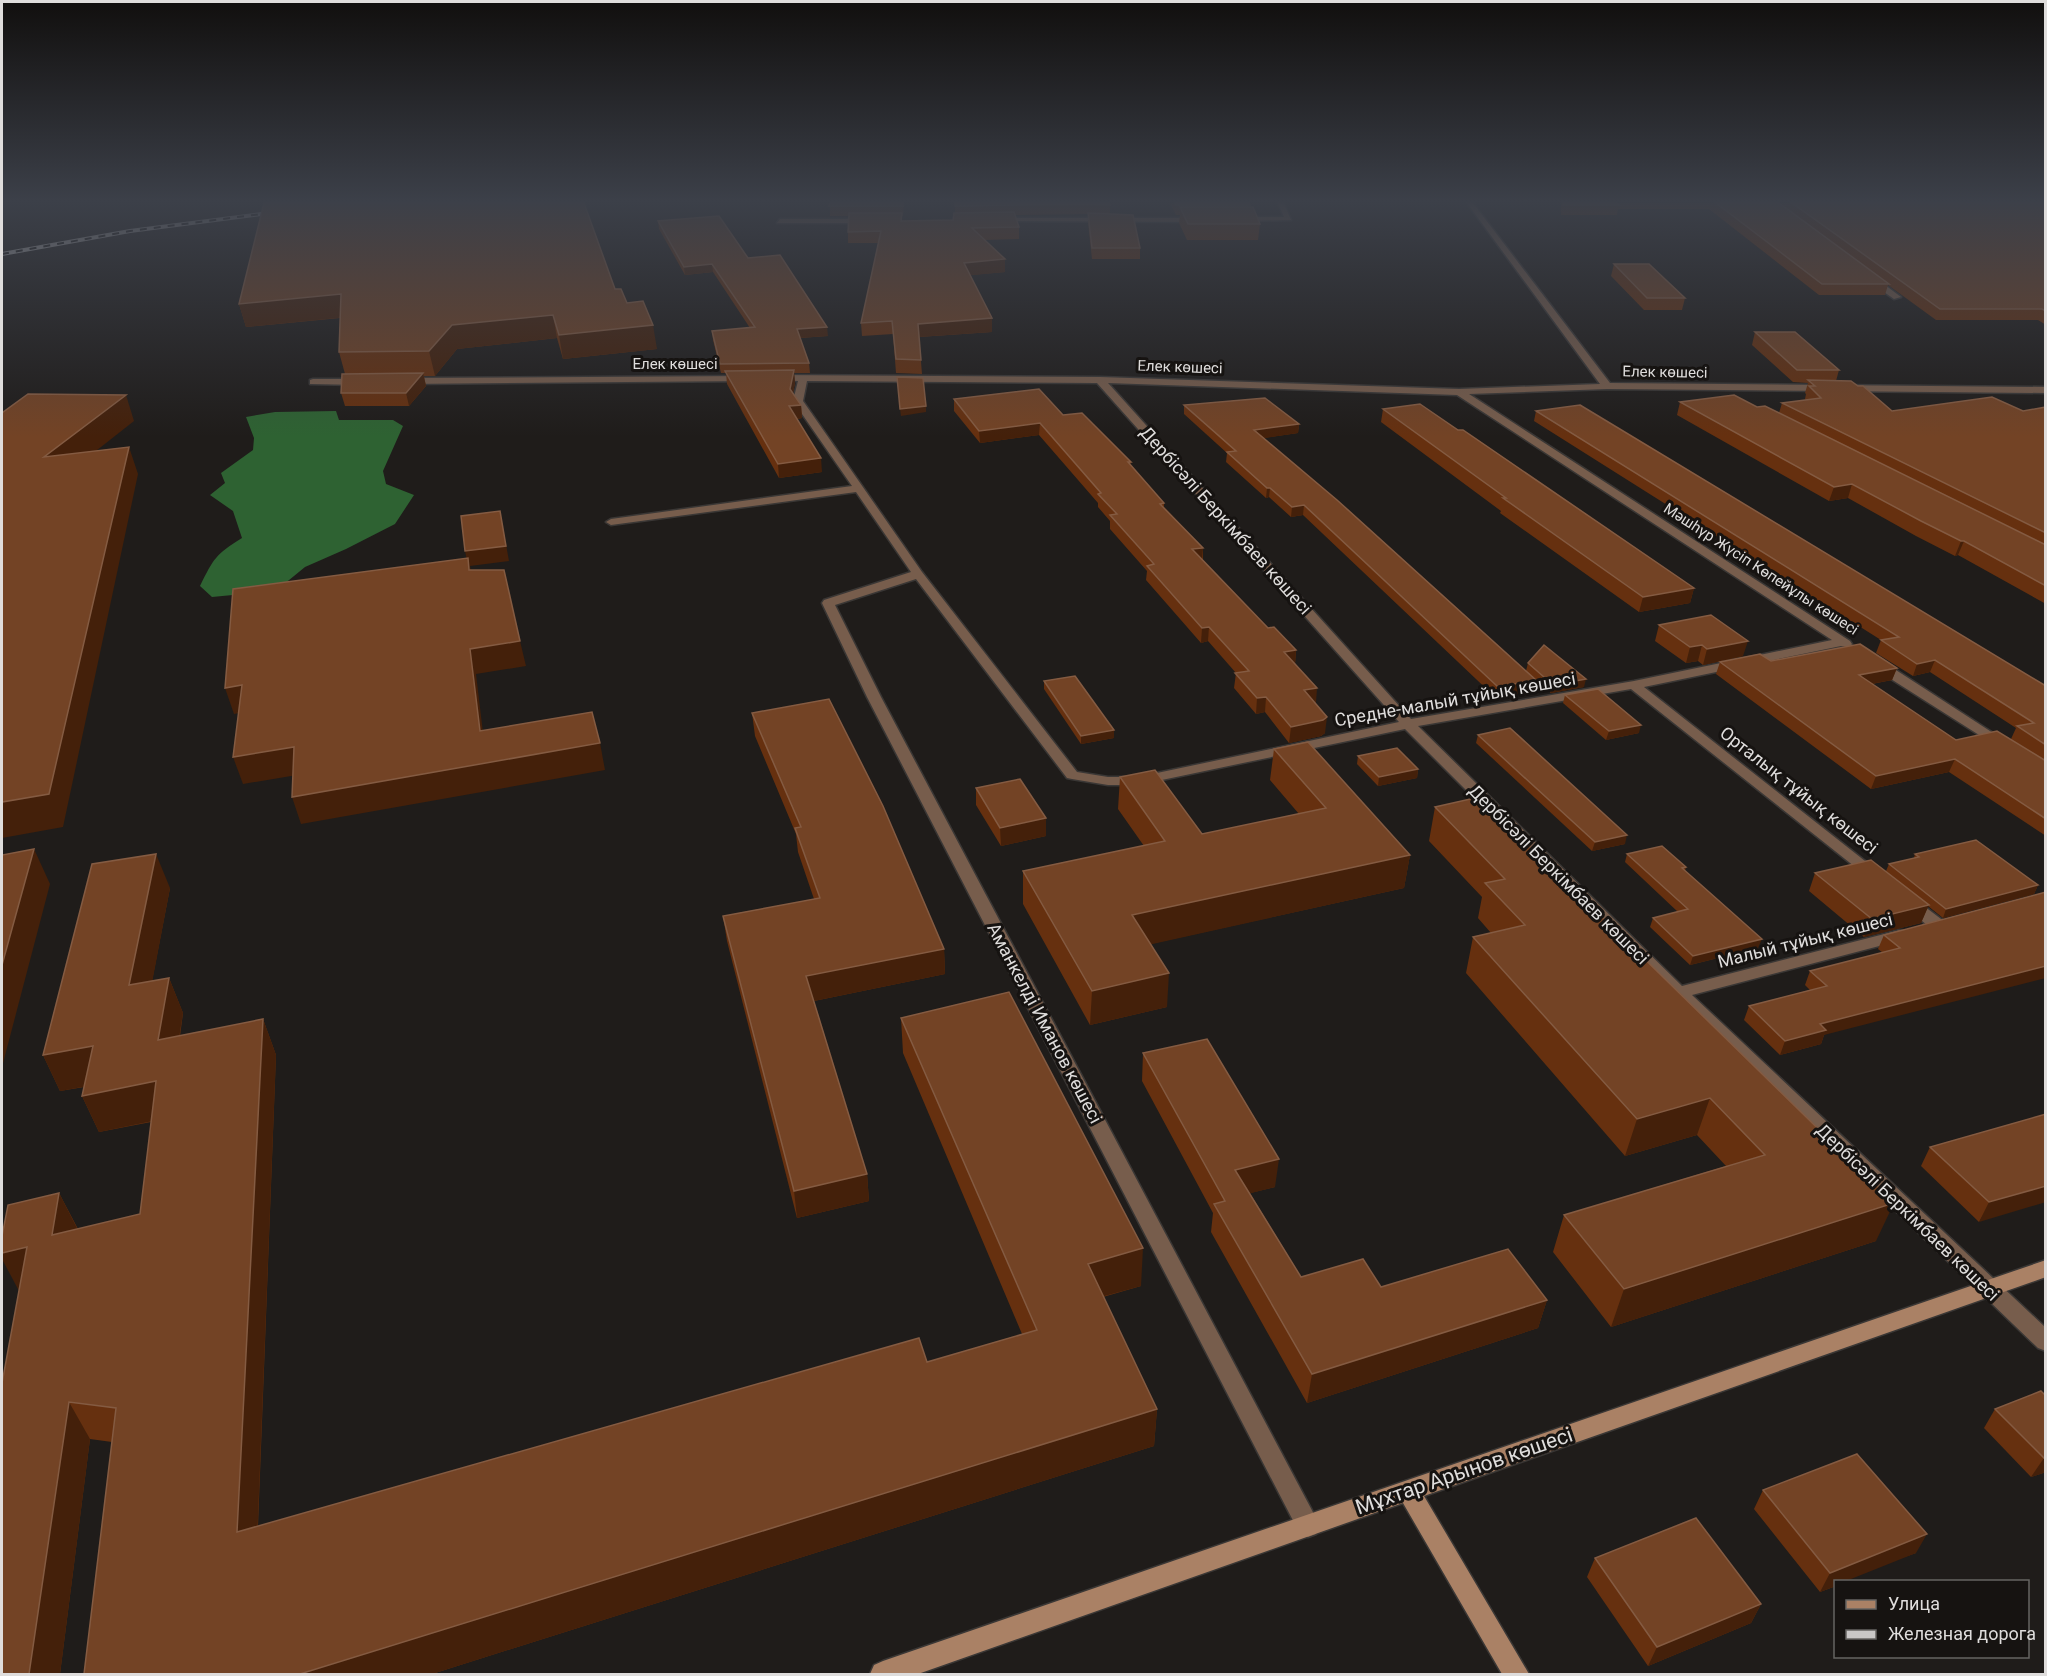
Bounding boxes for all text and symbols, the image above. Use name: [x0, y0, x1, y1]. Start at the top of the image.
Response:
street label: Елек көшесі: [632, 355, 718, 373]
street label: Елек көшесі: [1137, 357, 1223, 377]
street label: Елек көшесі: [1622, 362, 1708, 382]
street label: Дербісәлі Беркімбаев көшесі: [1136, 422, 1316, 618]
street label: Мәшһүр Жүсіп Көпейұлы көшесі: [1660, 499, 1862, 639]
street label: Средне-малый тұйық көшесі: [1333, 667, 1577, 731]
street label: Орталық тұйық көшесі: [1716, 722, 1882, 858]
street label: Дербісәлі Беркімбаев көшесі: [1465, 780, 1653, 968]
street label: Малый тұйық көшесі: [1715, 908, 1895, 972]
street label: Аманкелді Иманов көшесі: [983, 919, 1107, 1127]
street label: Дербісәлі Беркімбаев көшесі: [1812, 1119, 2004, 1305]
street label: Мұхтар Арынов көшесі: [1352, 1423, 1576, 1519]
legend: [1834, 1580, 2029, 1658]
text: Улица: [1888, 1593, 1940, 1614]
text: Железная дорога: [1888, 1623, 2036, 1644]

